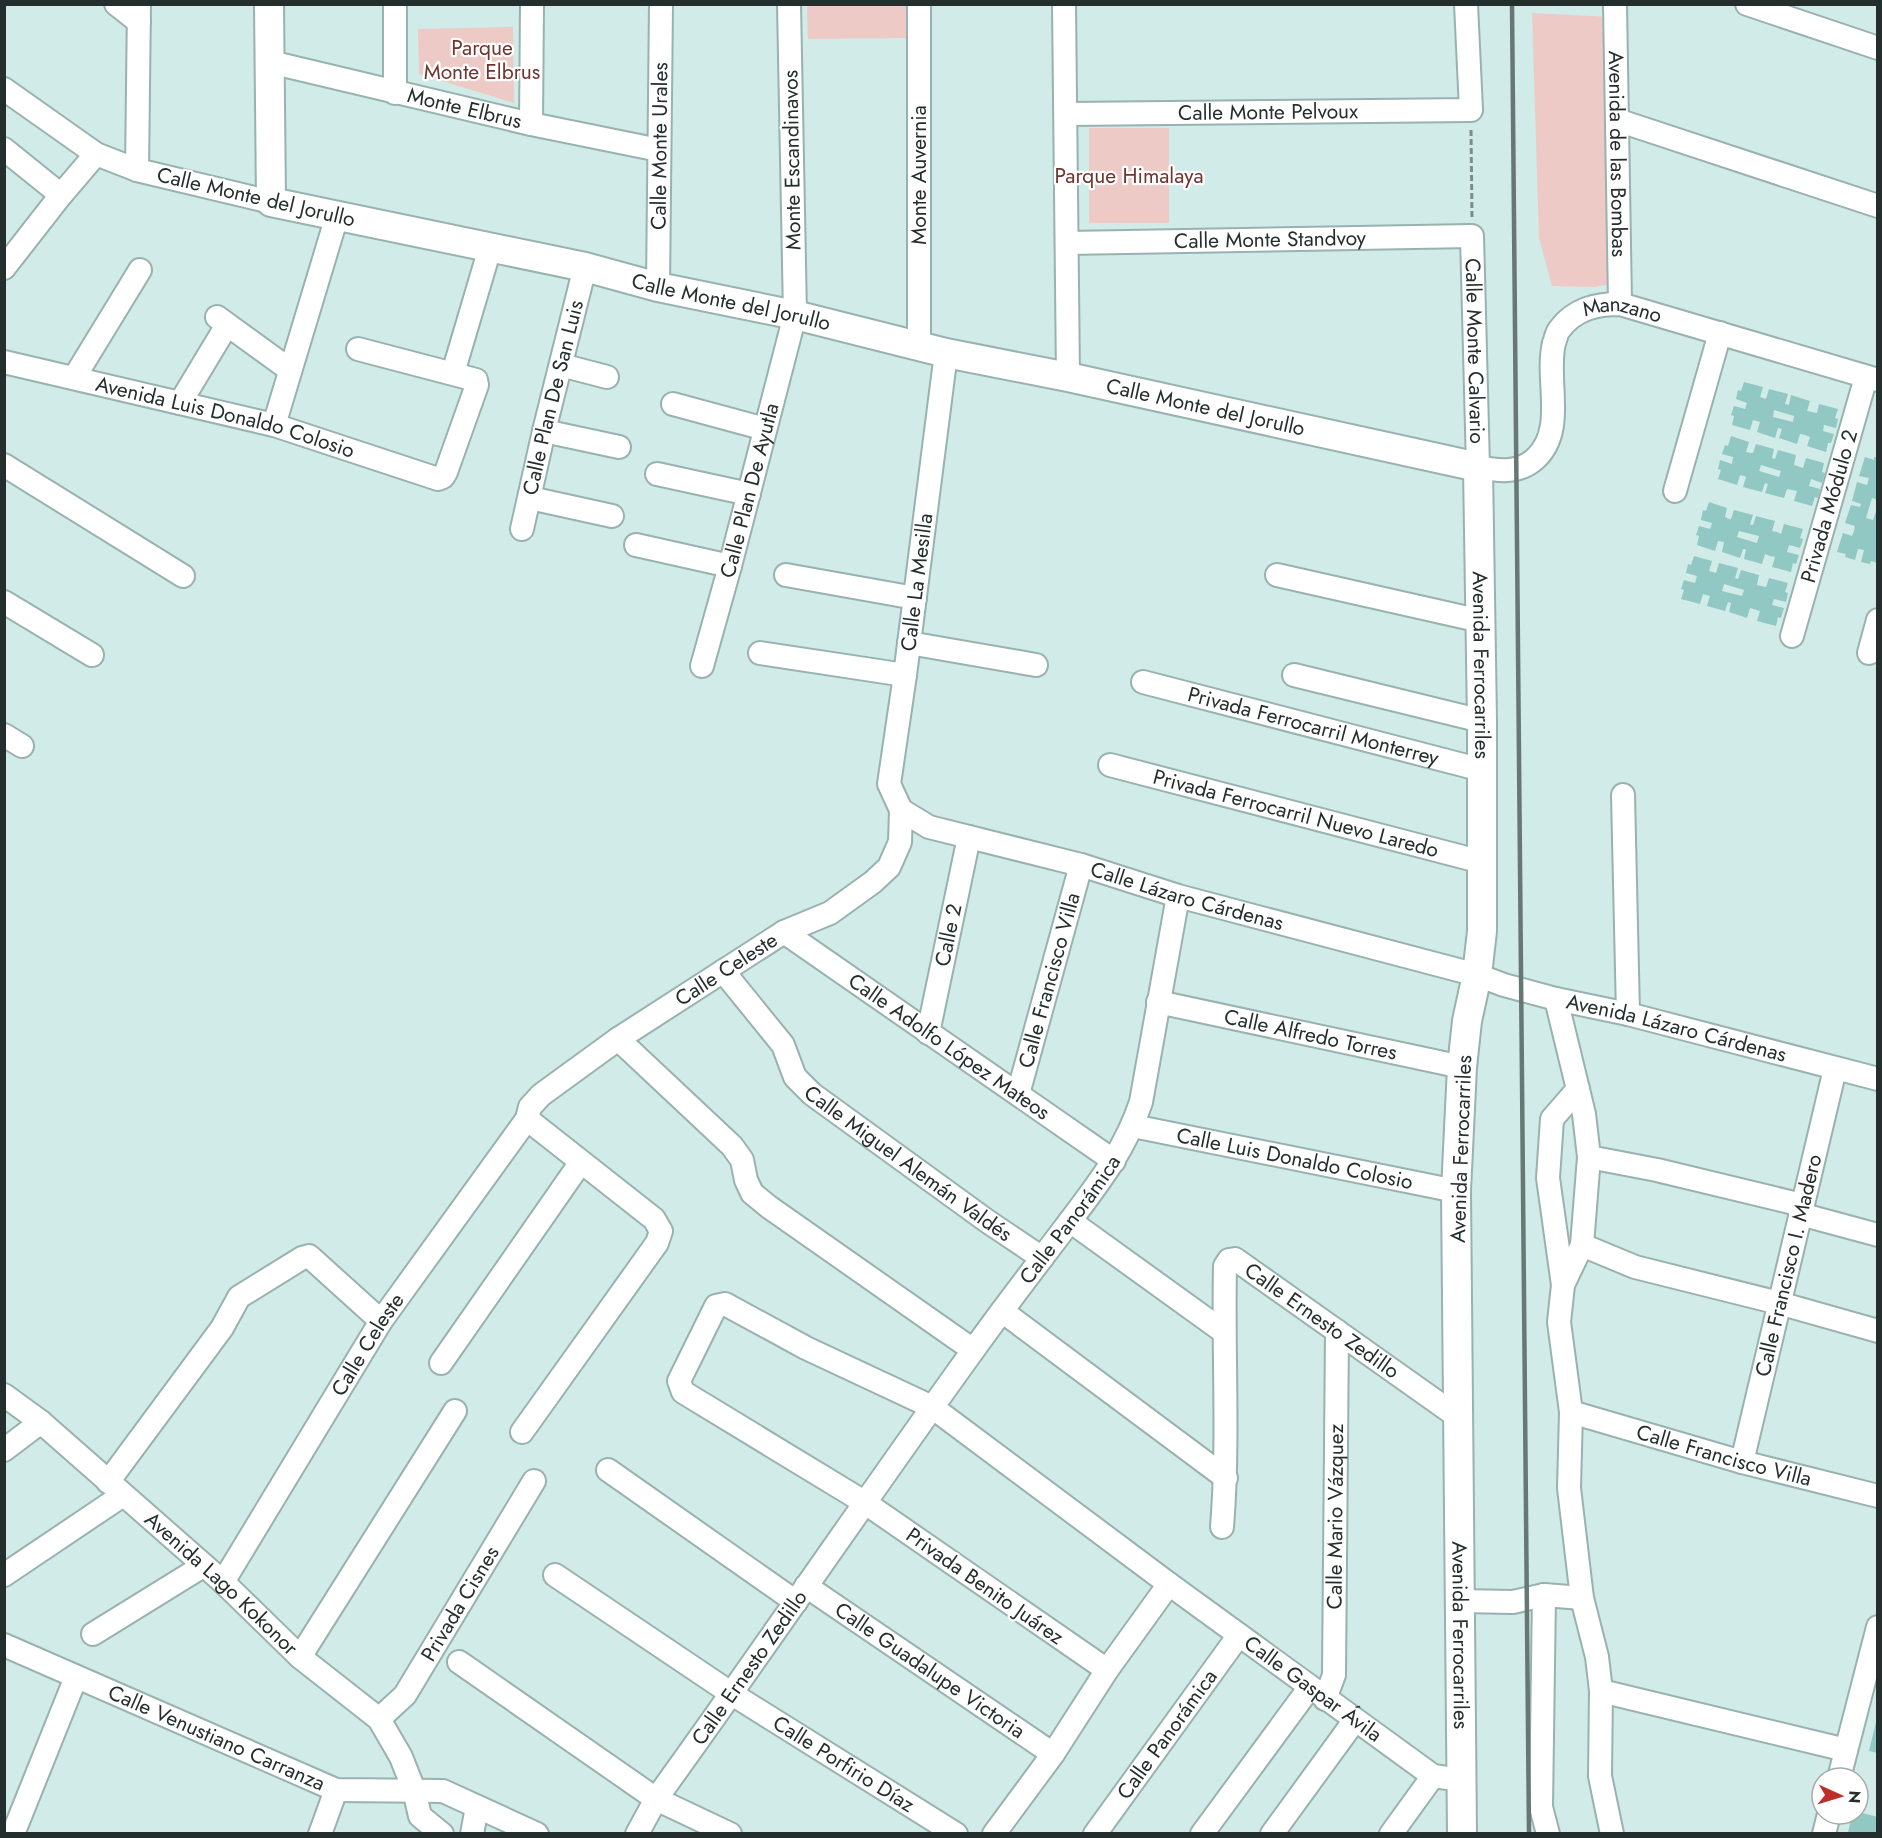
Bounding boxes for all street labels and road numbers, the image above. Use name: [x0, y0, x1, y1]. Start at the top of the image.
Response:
street label: Avenida de las Bombas: [1601, 51, 1634, 257]
street label: Calle Monte Urales: [644, 62, 675, 230]
street label: Monte Escandinavos: [775, 70, 809, 250]
street label: Monte Elbrus: [404, 80, 525, 136]
street label: Calle Monte Pelvoux: [1178, 96, 1358, 128]
street label: Monte Auvernia: [904, 105, 934, 245]
street label: Calle Monte del Jorullo: [154, 160, 358, 234]
street label: Calle Monte Standvoy: [1174, 223, 1367, 256]
street label: Calle Monte Calvario: [1458, 258, 1492, 444]
street label: Calle Monte del Jorullo: [628, 265, 834, 338]
street label: Manzano: [1579, 289, 1665, 331]
street label: Calle Plan De San Luis: [515, 297, 591, 498]
street label: Avenida Luis Donaldo Colosio: [93, 369, 359, 466]
street label: Calle Monte del Jorullo: [1103, 371, 1308, 444]
street label: Calle Plan De Ayutla: [712, 400, 787, 581]
street label: Privada Módulo 2: [1793, 426, 1865, 586]
street label: Calle La Mesilla: [893, 512, 940, 653]
street label: Avenida Ferrocarriles: [1465, 571, 1497, 759]
street label: Privada Ferrocarril Monterrey: [1185, 679, 1443, 773]
street label: Privada Ferrocarril Nuevo Laredo: [1150, 762, 1442, 865]
street label: Calle Lázaro Cárdenas: [1087, 854, 1287, 938]
street label: Calle Francisco Villa: [1011, 889, 1088, 1071]
street label: Calle 2: [927, 901, 970, 969]
street label: Calle Celeste: [669, 925, 784, 1013]
street label: Calle Adolfo López Mateos: [842, 966, 1056, 1127]
street label: Avenida Lázaro Cárdenas: [1564, 987, 1790, 1070]
street label: Calle Alfredo Torres: [1221, 1002, 1400, 1068]
street label: Avenida Ferrocarriles: [1443, 1055, 1479, 1243]
street label: Calle Miguel Alemán Valdés: [798, 1078, 1018, 1249]
street label: Calle Luis Donaldo Colosio: [1174, 1120, 1416, 1197]
street label: Calle Panorámica: [1012, 1149, 1128, 1291]
street label: Calle Francisco I. Madero: [1748, 1151, 1829, 1380]
street label: Calle Ernesto Zedillo: [1238, 1255, 1406, 1386]
street label: Calle Celeste: [324, 1287, 412, 1402]
street label: Calle Francisco Villa: [1633, 1417, 1815, 1494]
street label: Calle Mario Vázquez: [1320, 1423, 1351, 1610]
street label: Avenida Lago Kokonor: [138, 1505, 305, 1663]
street label: Privada Benito Juárez: [900, 1520, 1070, 1652]
street label: Privada Cisnes: [414, 1540, 506, 1667]
street label: Avenida Ferrocarriles: [1444, 1541, 1476, 1729]
street label: Calle Ernesto Zedillo: [684, 1584, 814, 1751]
street label: Calle Guadalupe Victoria: [829, 1595, 1031, 1746]
street label: Calle Gaspar Ávila: [1238, 1628, 1388, 1749]
street label: Calle Panorámica: [1110, 1663, 1224, 1806]
street label: Calle Venustiano Carranza: [103, 1677, 330, 1798]
street label: Calle Porfirio Díaz: [767, 1708, 921, 1820]

